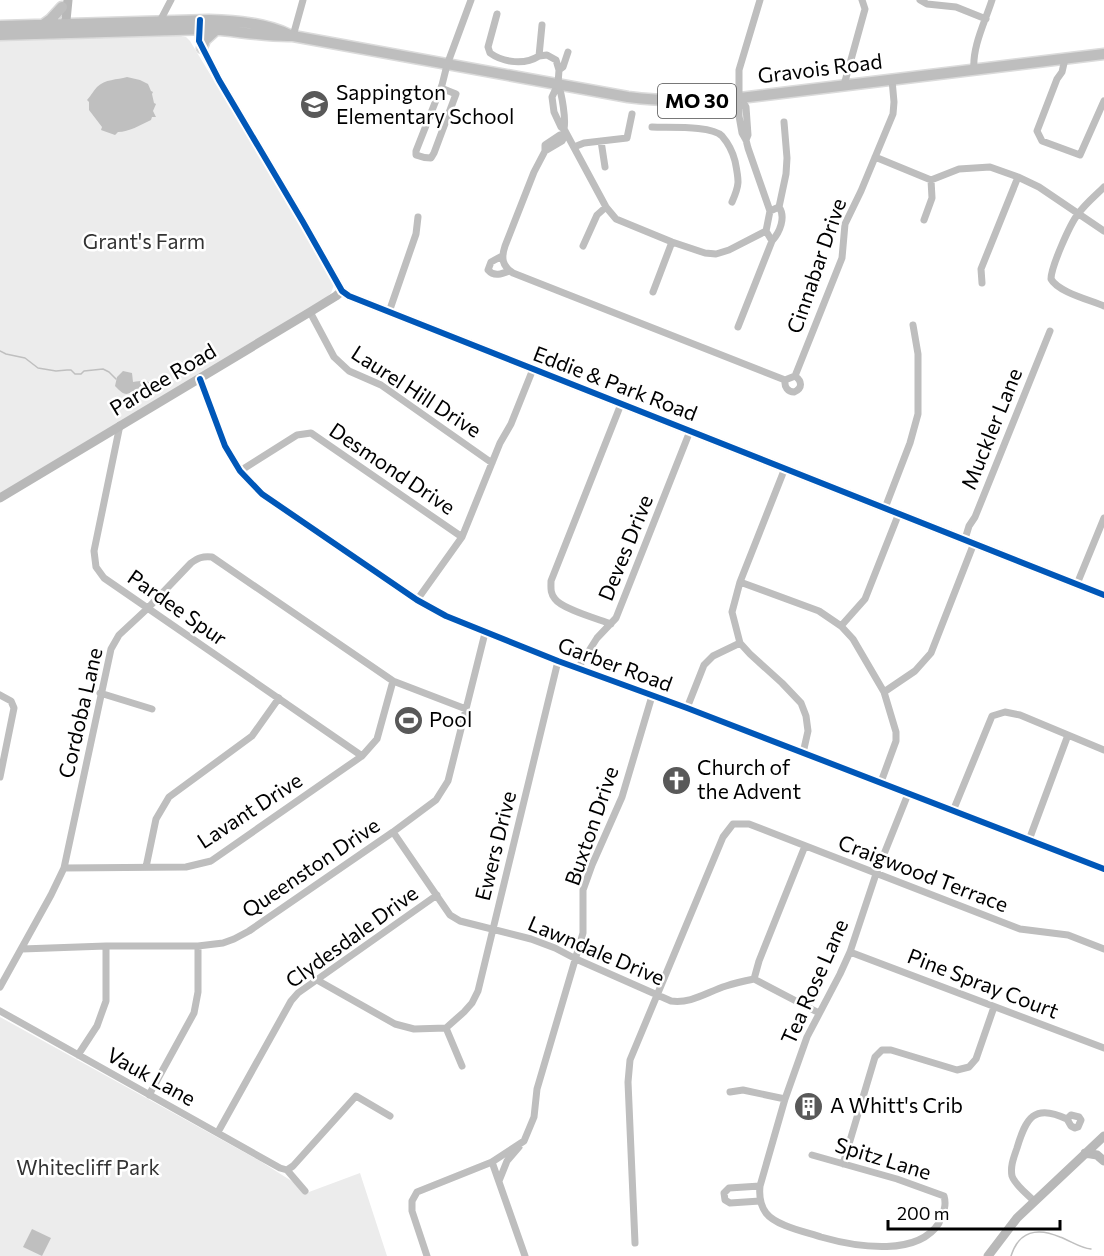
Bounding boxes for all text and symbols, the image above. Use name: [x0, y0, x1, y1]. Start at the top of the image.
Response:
street label: Gravois Road: [756, 47, 884, 88]
place label: Sappington Elementary School: [336, 79, 514, 128]
road number: MO 30: [658, 84, 736, 118]
school or university icon: Sappington Elementary School: [299, 89, 331, 121]
street label: Cinnabar Drive: [781, 195, 850, 336]
park label: Grant's Farm: [83, 228, 205, 253]
street label: Pardee Road: [105, 337, 220, 420]
street label: Laurel Hill Drive: [347, 339, 486, 442]
street label: Eddie & Park Road: [530, 340, 701, 425]
street label: Muckler Lane: [955, 364, 1026, 493]
street label: Desmond Drive: [325, 417, 460, 519]
street label: Deves Drive: [592, 491, 657, 604]
street label: Pardee Spur: [123, 563, 232, 650]
street label: Garber Road: [555, 631, 676, 696]
street label: Cordoba Lane: [52, 645, 107, 780]
sports icon: Pool: [392, 704, 424, 736]
place label: Pool: [429, 706, 472, 731]
place label: Church of the Advent: [697, 754, 801, 803]
street label: Buxton Drive: [559, 763, 623, 888]
church icon: Church of the Advent: [660, 764, 692, 796]
street label: Lavant Drive: [192, 767, 306, 853]
street label: Ewers Drive: [469, 788, 520, 903]
street label: Queenston Drive: [237, 812, 384, 922]
street label: Craigwood Terrace: [835, 829, 1012, 917]
street label: Clydesdale Drive: [280, 879, 422, 992]
street label: Lawndale Drive: [525, 910, 669, 990]
street label: Tea Rose Lane: [775, 915, 852, 1048]
street label: Pine Spray Court: [904, 942, 1063, 1023]
street label: Vauk Lane: [103, 1041, 200, 1110]
building icon: A Whitt's Crib: [793, 1090, 825, 1122]
place label: A Whitt's Crib: [830, 1092, 963, 1117]
street label: Spitz Lane: [832, 1131, 935, 1184]
park label: Whitecliff Park: [16, 1154, 160, 1179]
scale bar: [888, 1193, 1060, 1231]
text: 200 m: [897, 1202, 950, 1224]

